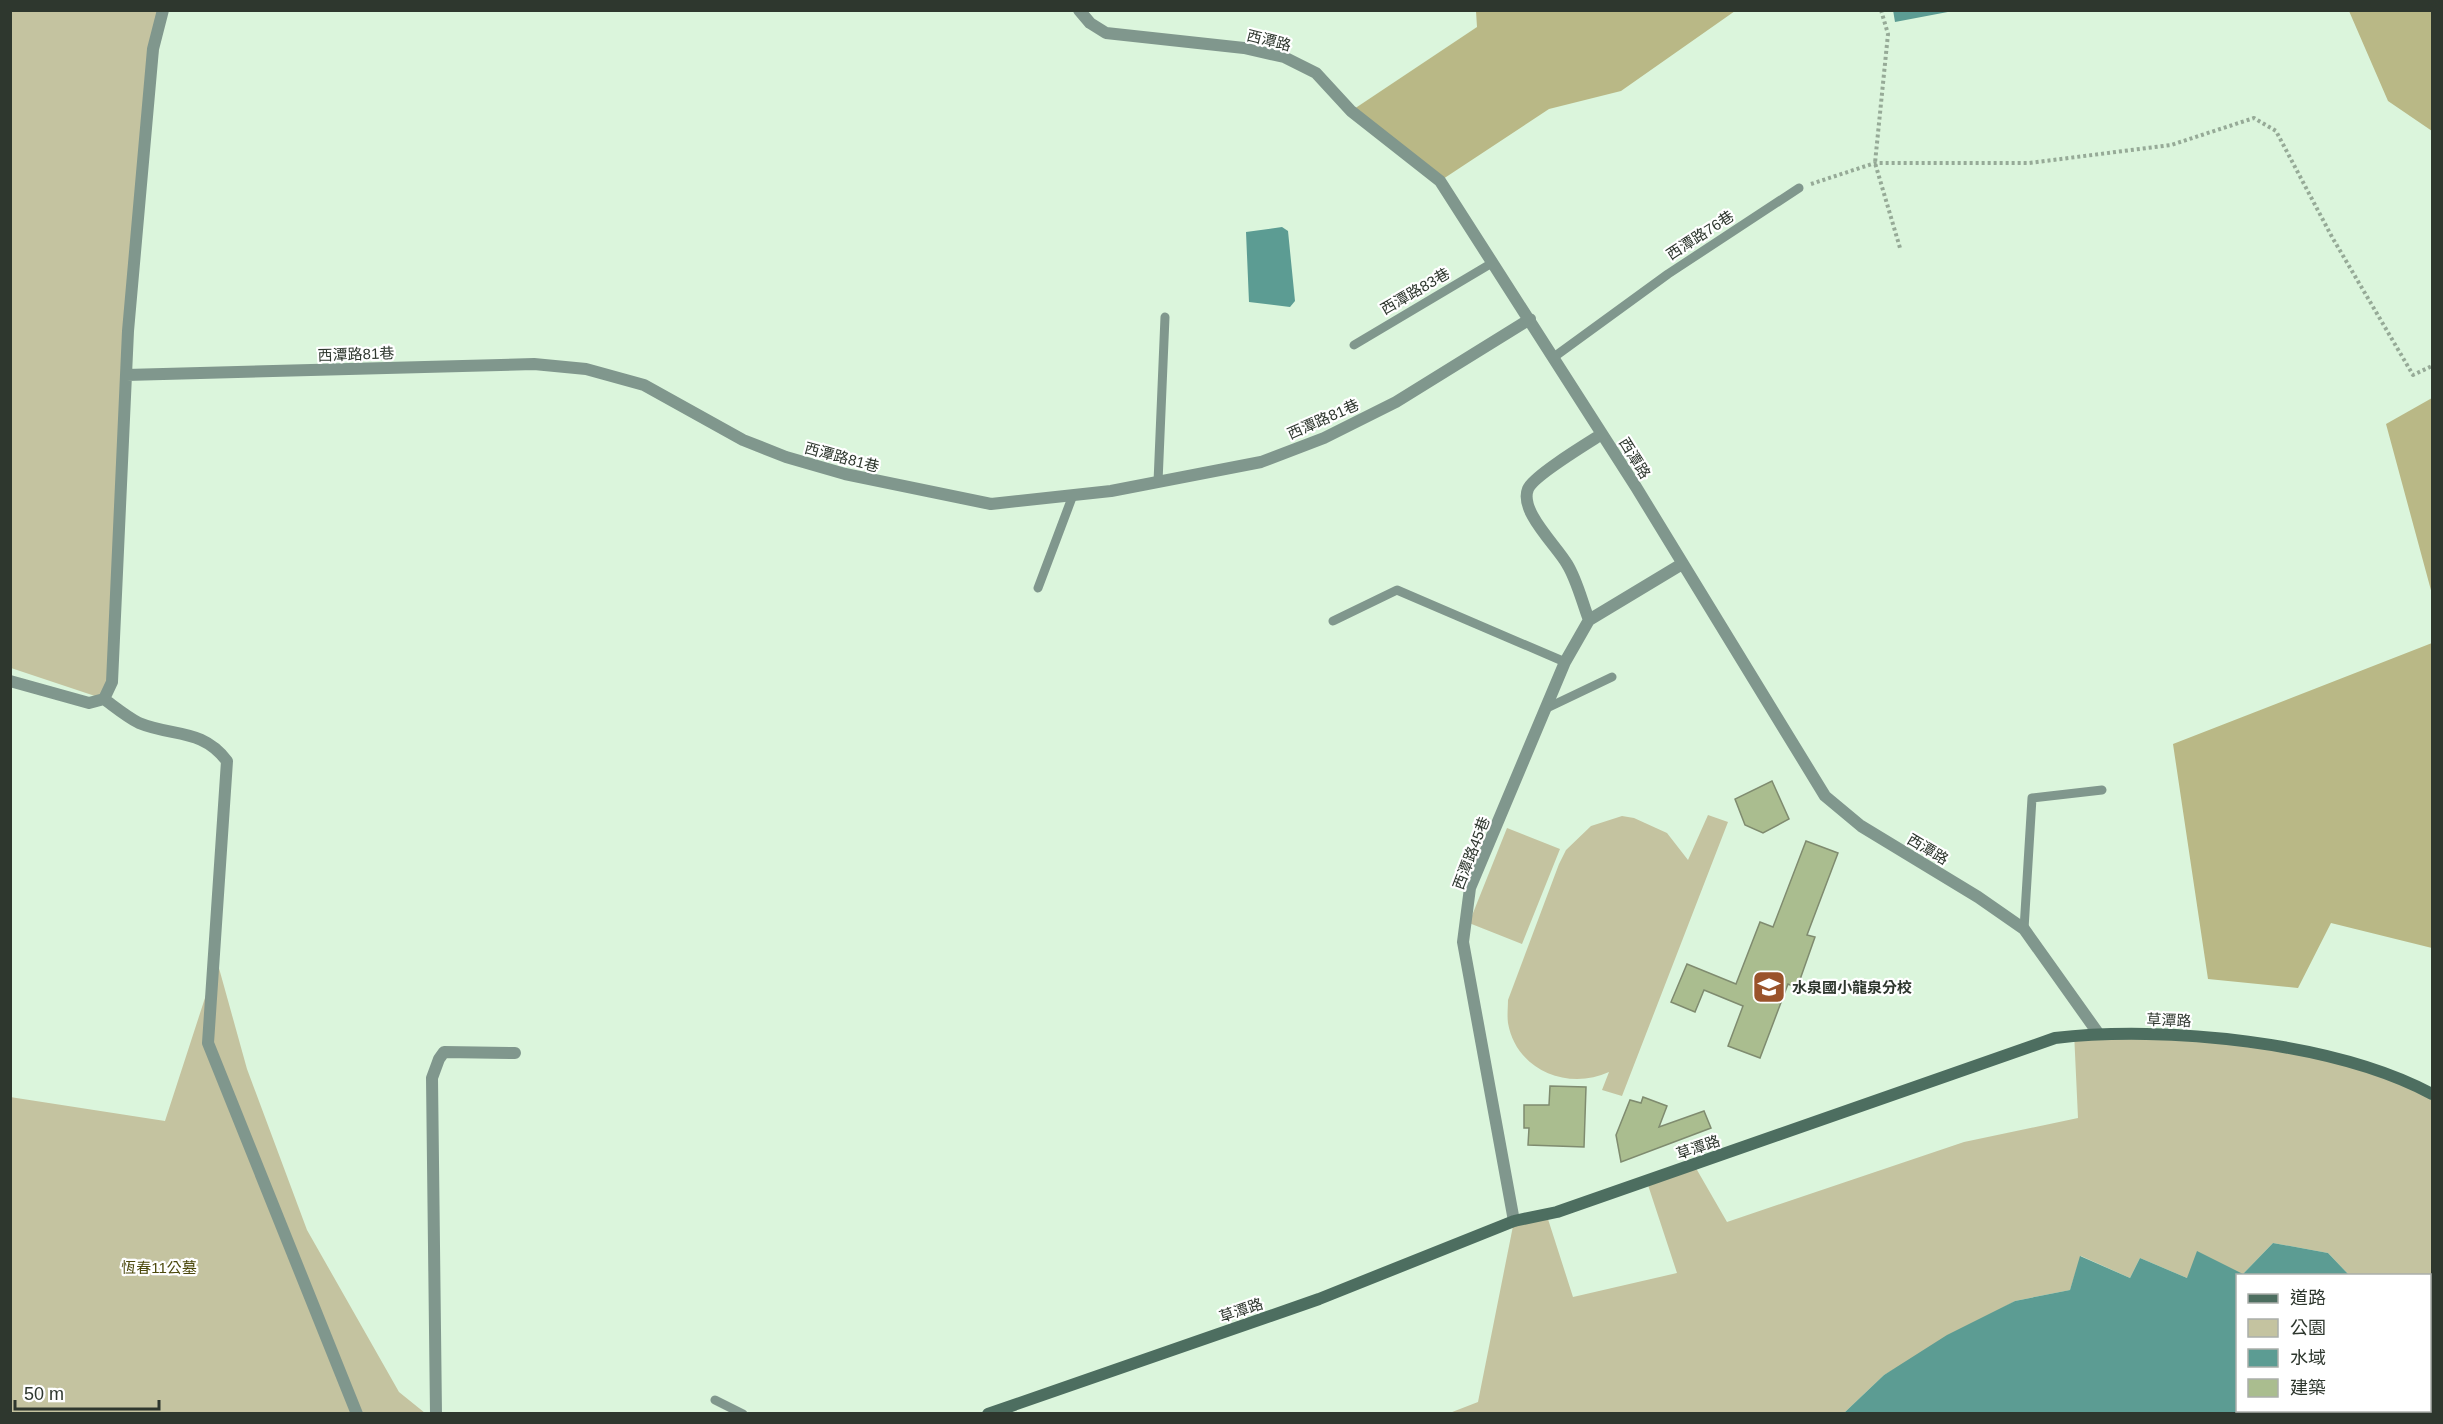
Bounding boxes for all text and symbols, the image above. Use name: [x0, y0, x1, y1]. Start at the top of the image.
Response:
street label: 西潭路: [1245, 26, 1293, 54]
street label: 西潭路76巷: [1663, 207, 1737, 263]
street label: 西潭路83巷: [1378, 264, 1452, 318]
street label: 西潭路81巷: [317, 344, 395, 364]
street label: 西潭路81巷: [1285, 396, 1361, 442]
street label: 西潭路: [1616, 434, 1654, 482]
street label: 西潭路81巷: [803, 439, 881, 475]
street label: 西潭路45巷: [1449, 814, 1493, 892]
street label: 西潭路: [1904, 830, 1952, 868]
school or university icon: 水泉國小龍泉分校: [1751, 969, 1787, 1005]
place label: 水泉國小龍泉分校: [1792, 979, 1912, 996]
street label: 草潭路: [2146, 1011, 2192, 1029]
street label: 草潭路: [1674, 1132, 1722, 1162]
park label: 恆春11公墓: [121, 1259, 197, 1276]
legend: [2236, 1274, 2431, 1412]
text: 道路: [2290, 1288, 2326, 1308]
street label: 草潭路: [1217, 1295, 1265, 1325]
text: 公園: [2290, 1318, 2326, 1338]
text: 水域: [2290, 1348, 2326, 1368]
scale bar: [15, 1373, 159, 1411]
text: 建築: [2290, 1378, 2326, 1398]
text: 50 m: [24, 1384, 64, 1404]

